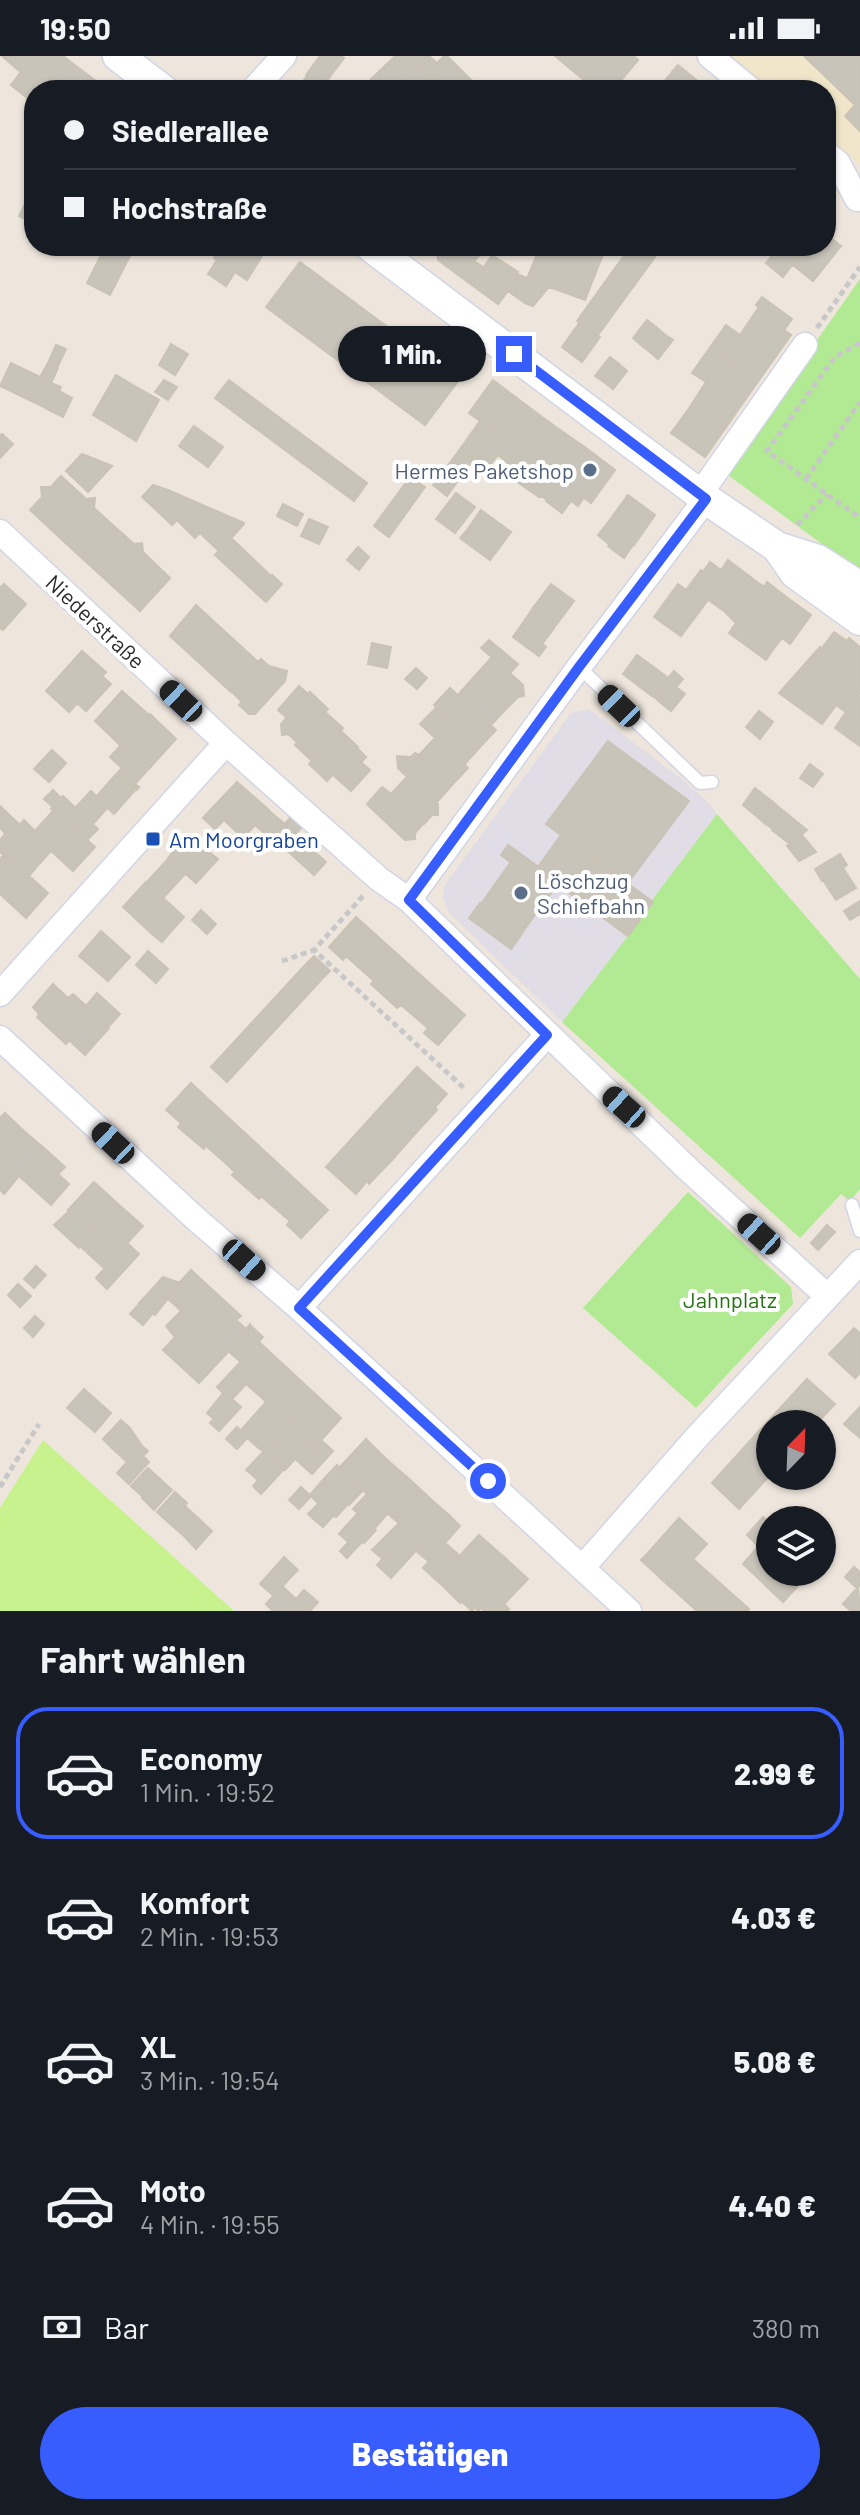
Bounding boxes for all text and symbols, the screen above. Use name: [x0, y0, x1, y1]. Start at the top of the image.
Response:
text: 19:50: [40, 10, 111, 46]
text: Siedlerallee: [112, 112, 269, 148]
text: Hochstraße: [112, 189, 267, 225]
callout: 1 Min.: [338, 326, 486, 382]
route end: [496, 336, 532, 372]
text: 1 Min.: [382, 338, 442, 369]
place label: Hermes Paketshop: [395, 457, 574, 483]
marker: Hermes Paketshop: [581, 461, 599, 479]
street label: Niederstraße: [41, 569, 151, 673]
car: [155, 676, 207, 726]
car: [593, 681, 645, 731]
place label: Am Moorgraben: [169, 826, 319, 852]
marker: Am Moorgraben: [144, 830, 162, 848]
place label: Löschzug Schiefbahn: [537, 867, 645, 918]
marker: Löschzug Schiefbahn: [512, 884, 530, 902]
car: [598, 1082, 650, 1132]
car: [87, 1118, 139, 1168]
car: [733, 1209, 785, 1259]
car: [218, 1235, 270, 1285]
park label: Jahnplatz: [683, 1286, 777, 1312]
north arrow: [756, 1410, 836, 1490]
map controls: [756, 1410, 836, 1586]
route start: [470, 1463, 506, 1499]
button: layers: [756, 1506, 836, 1586]
text: Fahrt wählen: [40, 1637, 246, 1680]
icon: car: [44, 1737, 116, 1809]
text: Economy: [140, 1740, 263, 1776]
text: 2.99 €: [734, 1755, 816, 1791]
text: 1 Min. · 19:52: [140, 1776, 275, 1807]
icon: car: [44, 1881, 116, 1953]
text: Komfort: [140, 1884, 250, 1920]
text: 4.03 €: [731, 1899, 816, 1935]
text: 2 Min. · 19:53: [140, 1920, 279, 1951]
icon: car: [44, 2025, 116, 2097]
text: XL: [140, 2028, 176, 2064]
text: 5.08 €: [734, 2043, 816, 2079]
text: 3 Min. · 19:54: [140, 2064, 280, 2095]
icon: car: [44, 2169, 116, 2241]
text: Moto: [140, 2172, 206, 2208]
text: 4.40 €: [728, 2187, 816, 2223]
text: 4 Min. · 19:55: [140, 2208, 280, 2239]
icon: cash: [40, 2305, 84, 2349]
text: Bar: [104, 2309, 149, 2345]
text: 380 m: [752, 2312, 820, 2343]
button: Bestätigen: [40, 2407, 820, 2499]

